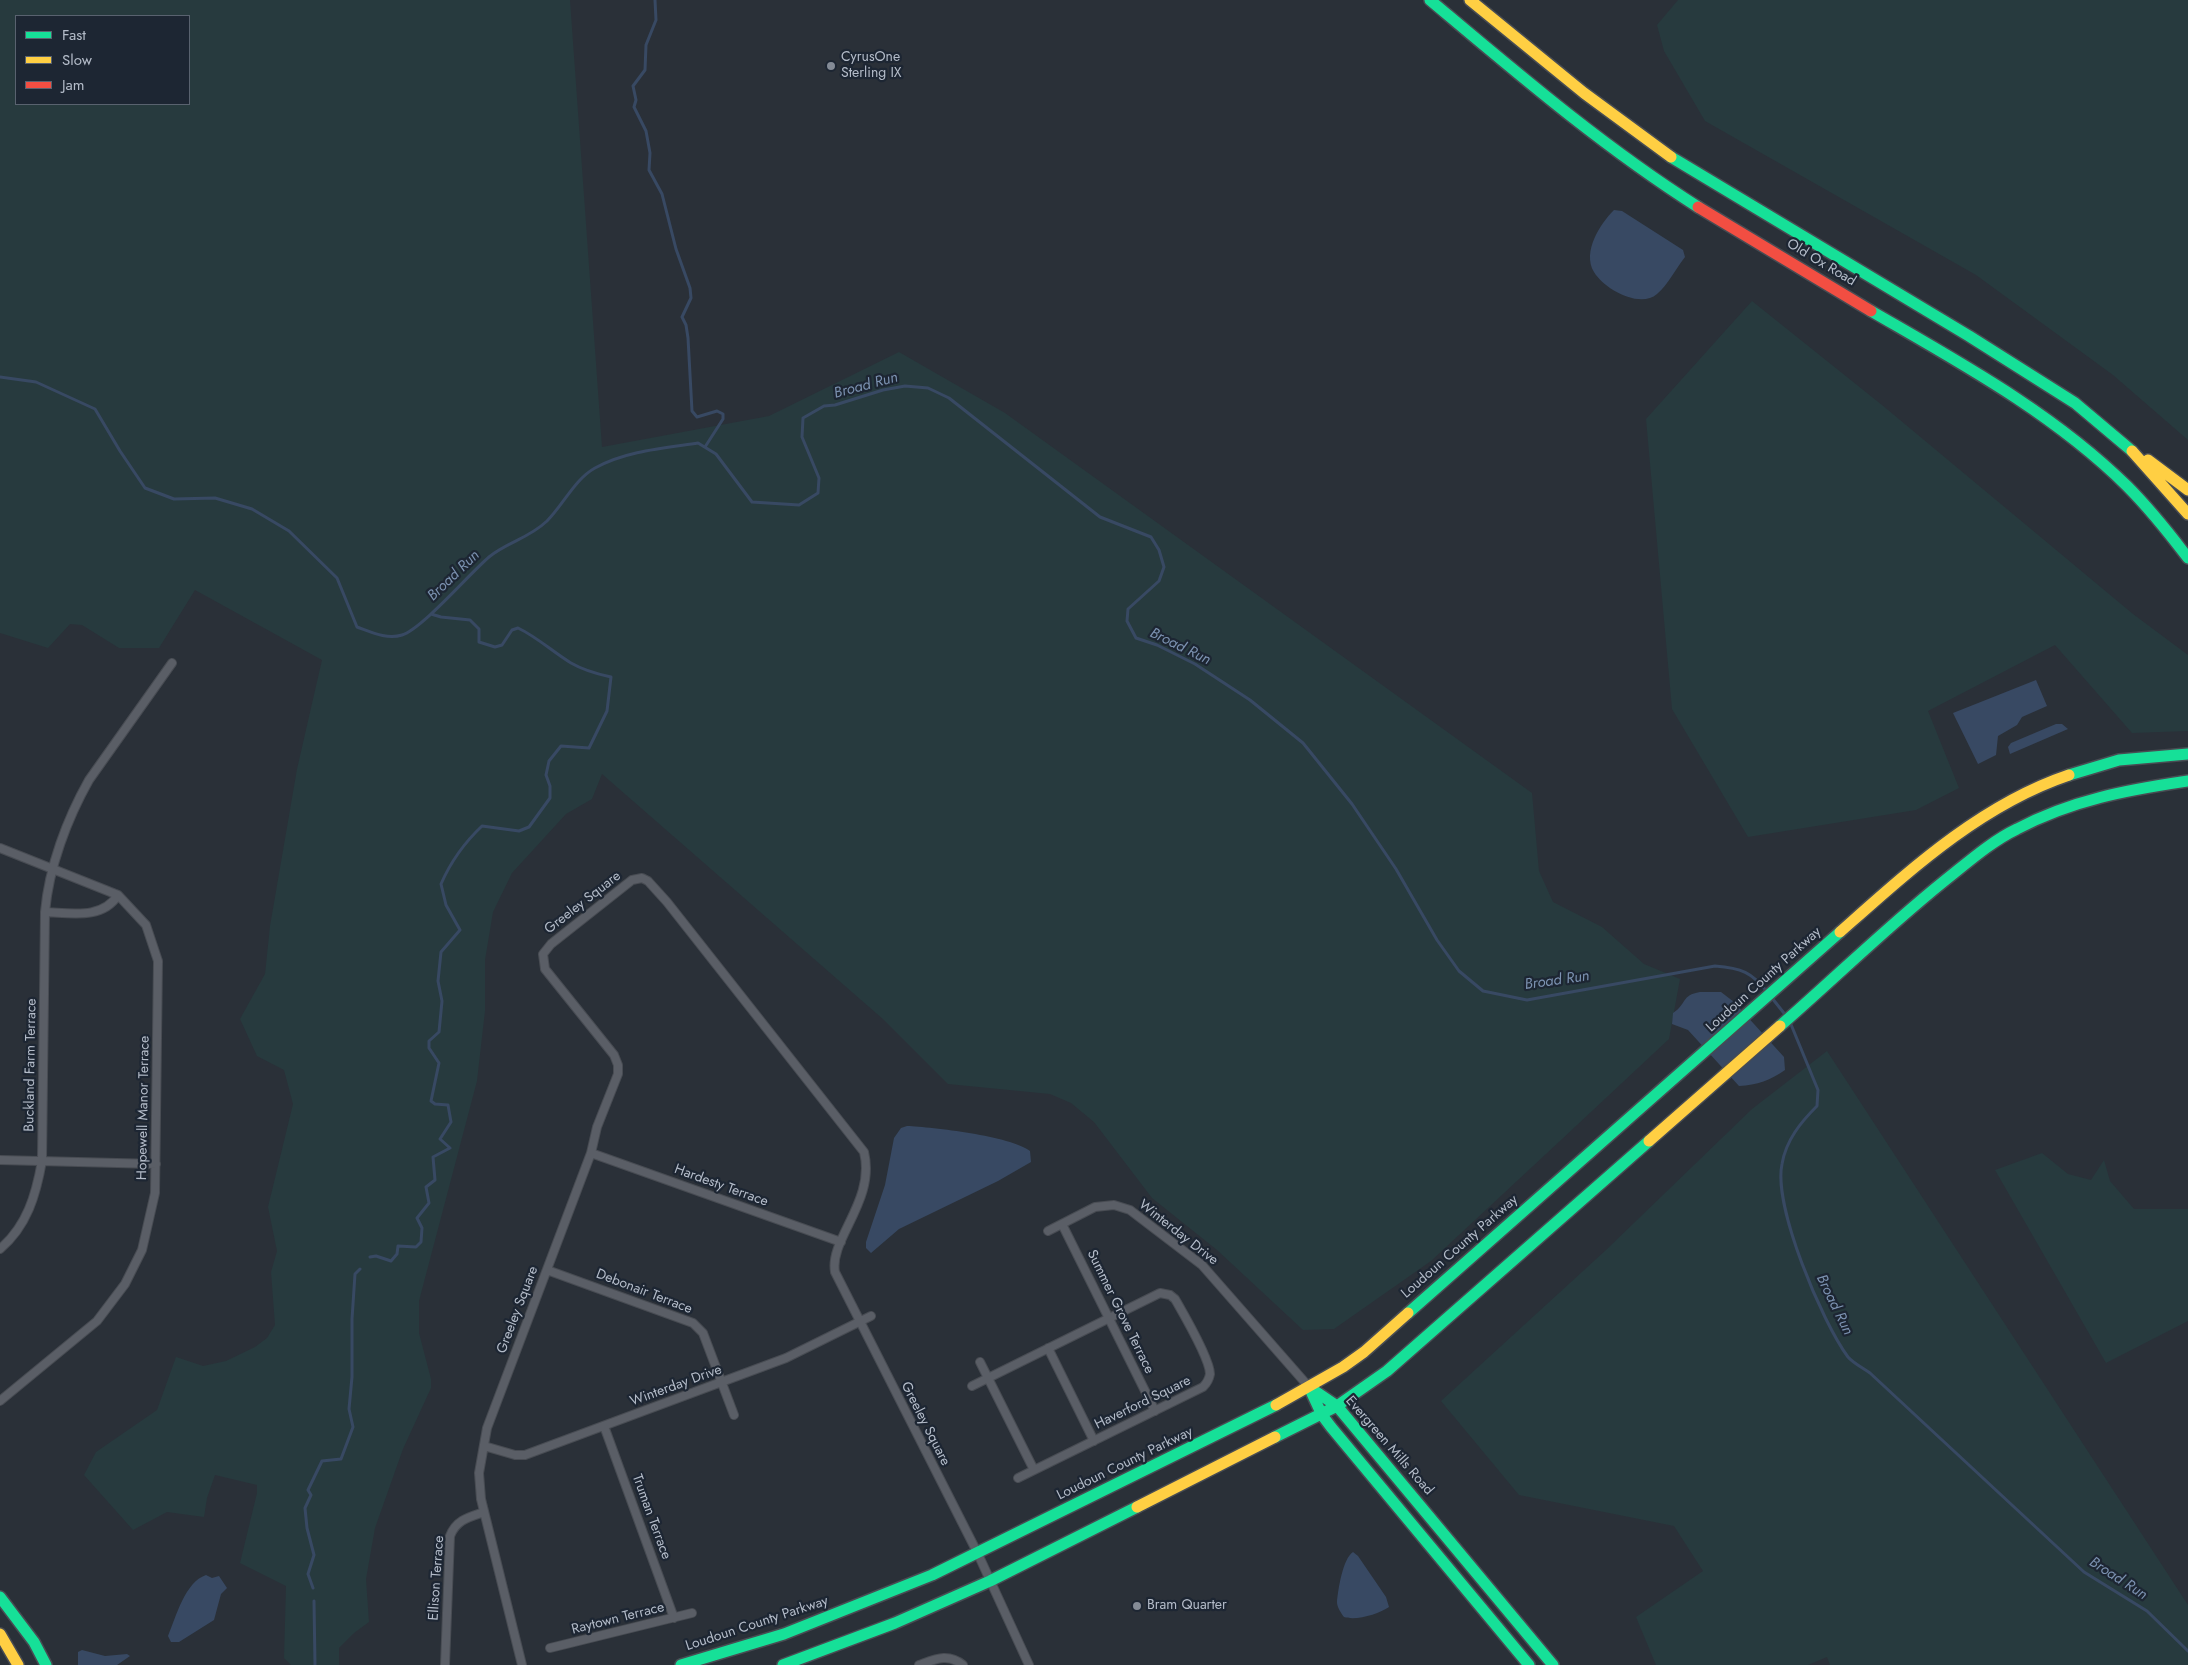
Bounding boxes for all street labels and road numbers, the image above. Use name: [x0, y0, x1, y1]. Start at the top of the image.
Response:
street label: Old Ox Road: [1783, 236, 1859, 290]
street label: Greeley Square: [542, 868, 624, 938]
street label: Loudoun County Parkway: [1703, 924, 1825, 1036]
street label: Buckland Farm Terrace: [21, 998, 41, 1132]
street label: Hopewell Manor Terrace: [134, 1036, 154, 1180]
street label: Hardesty Terrace: [672, 1161, 770, 1211]
street label: Loudoun County Parkway: [1398, 1192, 1522, 1302]
street label: Winterday Drive: [1135, 1197, 1221, 1269]
street label: Summer Grove Terrace: [1083, 1247, 1157, 1377]
street label: Greeley Square: [494, 1264, 542, 1356]
street label: Debonair Terrace: [594, 1266, 694, 1318]
street label: Winterday Drive: [628, 1362, 724, 1410]
street label: Haverford Square: [1092, 1372, 1194, 1434]
street label: Greeley Square: [897, 1379, 953, 1469]
street label: Evergreen Mills Road: [1342, 1393, 1436, 1499]
street label: Loudoun County Parkway: [1054, 1424, 1196, 1504]
street label: Truman Terrace: [628, 1472, 674, 1562]
street label: Ellison Terrace: [426, 1535, 448, 1621]
street label: Loudoun County Parkway: [684, 1593, 830, 1655]
street label: Raytown Terrace: [570, 1599, 666, 1639]

